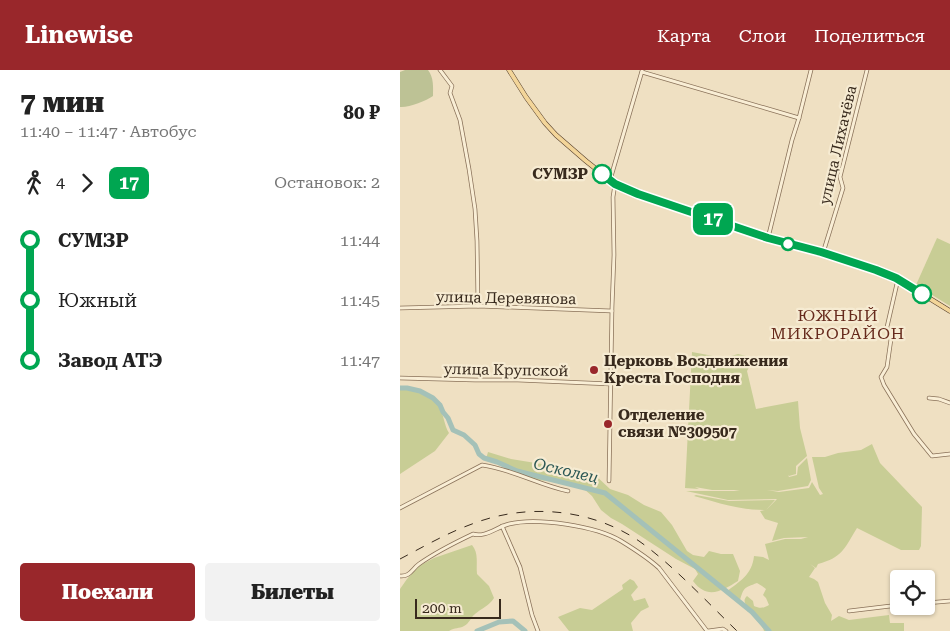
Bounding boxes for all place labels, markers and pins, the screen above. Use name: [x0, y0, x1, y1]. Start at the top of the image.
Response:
marker: СУМЗР: [592, 164, 612, 184]
place label: СУМЗР: [532, 165, 589, 183]
unlabelled marker: [781, 237, 795, 251]
unlabelled marker: [912, 284, 932, 304]
place label: Церковь Воздвижения Креста Господня: [604, 352, 789, 387]
marker: Церковь Воздвижения Креста Господня: [588, 364, 600, 376]
place label: Отделение связи №309507: [618, 406, 737, 441]
marker: Отделение связи №309507: [602, 418, 614, 430]

